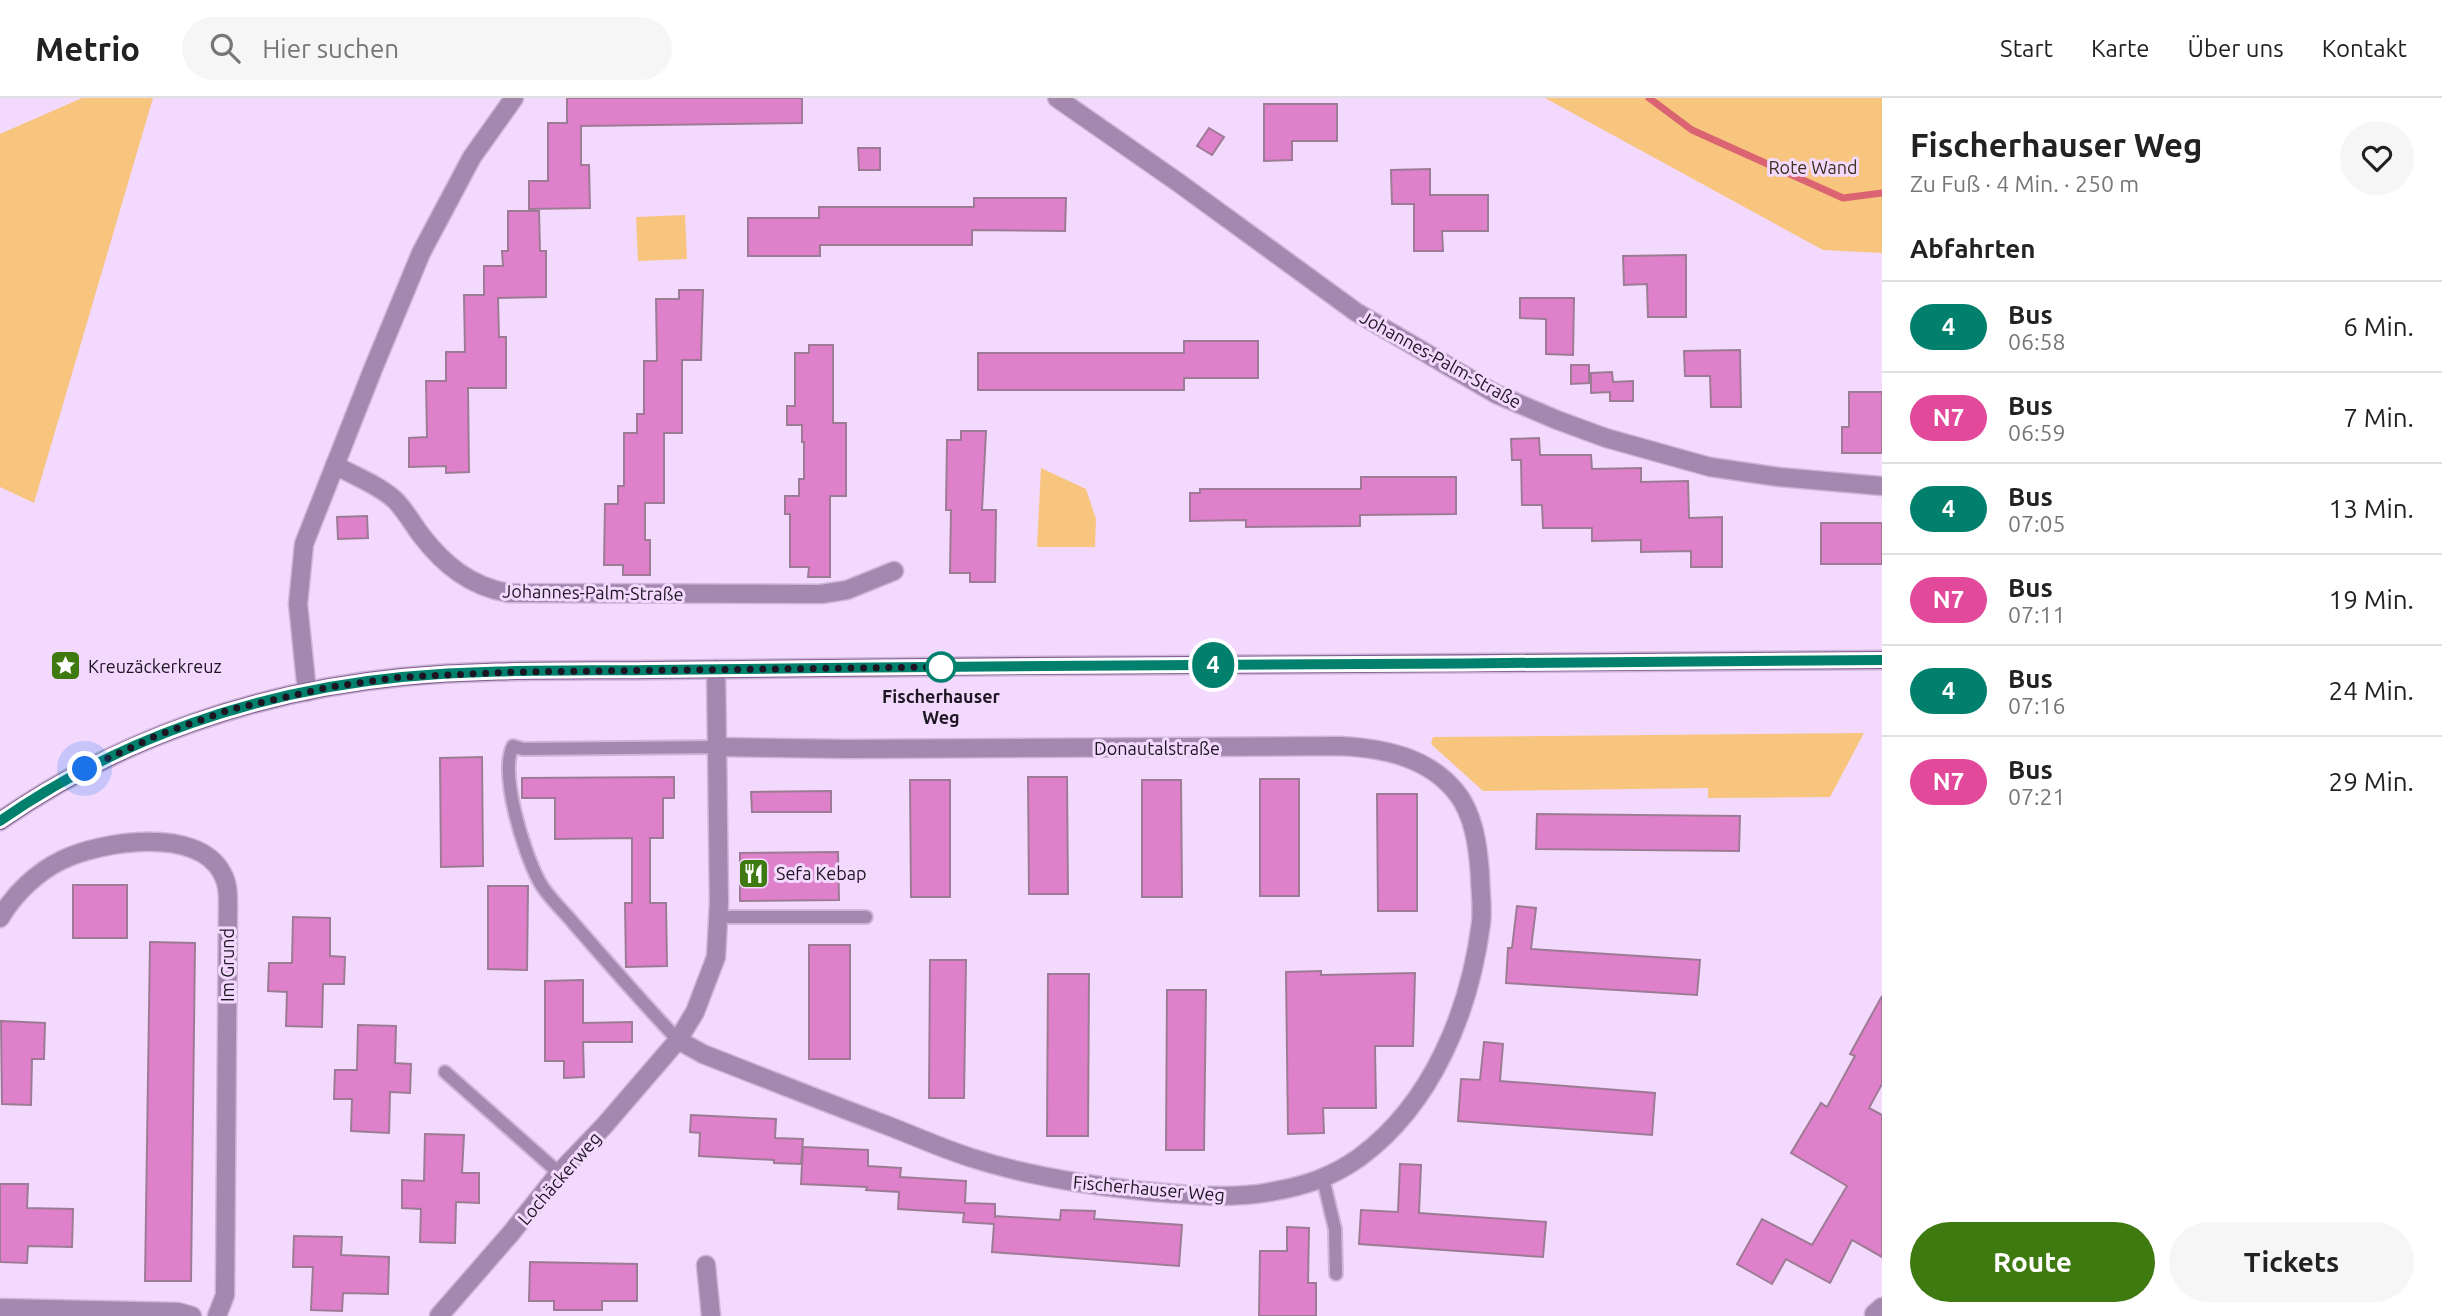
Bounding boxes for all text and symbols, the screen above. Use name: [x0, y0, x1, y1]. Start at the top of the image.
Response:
search box: [182, 17, 672, 80]
icon: search: [206, 29, 244, 67]
text: Metrio: [35, 30, 140, 67]
text: Hier suchen: [262, 34, 399, 63]
text: Start: [2000, 35, 2053, 62]
text: Karte: [2091, 35, 2150, 62]
text: Über uns: [2188, 35, 2284, 62]
text: Kontakt: [2322, 35, 2407, 62]
button: heart: [2340, 121, 2414, 195]
text: Fischerhauser Weg: [1910, 126, 2202, 163]
park label: Rote Wand: [1768, 157, 1858, 177]
text: Zu Fuß · 4 Min. · 250 m: [1910, 171, 2139, 196]
text: Abfahrten: [1910, 234, 2035, 263]
text: Bus: [2008, 300, 2053, 329]
street label: Johannes-Palm-Straße: [1357, 306, 1525, 412]
text: 6 Min.: [2343, 312, 2414, 341]
text: 4: [1942, 313, 1955, 340]
text: 06:58: [2008, 329, 2066, 354]
text: Bus: [2008, 391, 2053, 420]
text: 7 Min.: [2343, 403, 2414, 432]
text: N7: [1933, 404, 1964, 431]
text: 06:59: [2008, 420, 2066, 445]
text: Bus: [2008, 482, 2053, 511]
text: 13 Min.: [2329, 494, 2414, 523]
text: 4: [1942, 495, 1955, 522]
text: 07:05: [2008, 511, 2066, 536]
text: Bus: [2008, 573, 2053, 602]
street label: Johannes-Palm-Straße: [502, 580, 684, 604]
text: 19 Min.: [2329, 585, 2414, 614]
text: N7: [1933, 586, 1964, 613]
text: 07:11: [2008, 602, 2066, 627]
line badge: 4: [1190, 642, 1236, 688]
place icon: Kreuzäckerkreuz: [48, 649, 82, 683]
text: 4: [1206, 651, 1220, 678]
marker: Fischerhauser Weg: [926, 652, 956, 682]
place label: Kreuzäckerkreuz: [88, 656, 222, 676]
text: Bus: [2008, 664, 2053, 693]
text: 24 Min.: [2329, 676, 2414, 705]
text: 4: [1942, 677, 1955, 704]
place label: Fischerhauser Weg: [882, 686, 1001, 727]
text: 07:16: [2008, 693, 2066, 718]
street label: Donautalstraße: [1094, 738, 1220, 758]
your location: [67, 751, 102, 786]
text: Bus: [2008, 755, 2053, 784]
text: 29 Min.: [2329, 767, 2414, 796]
text: N7: [1933, 768, 1964, 795]
text: 07:21: [2008, 784, 2066, 809]
restaurant icon: Sefa Kebap: [736, 856, 770, 890]
place label: Sefa Kebap: [776, 863, 867, 883]
street label: Im Grund: [217, 928, 237, 1002]
street label: Lochäckerweg: [513, 1128, 605, 1228]
street label: Fischerhauser Weg: [1072, 1171, 1226, 1205]
button: Route: [1910, 1222, 2155, 1302]
button: Tickets: [2169, 1222, 2414, 1302]

